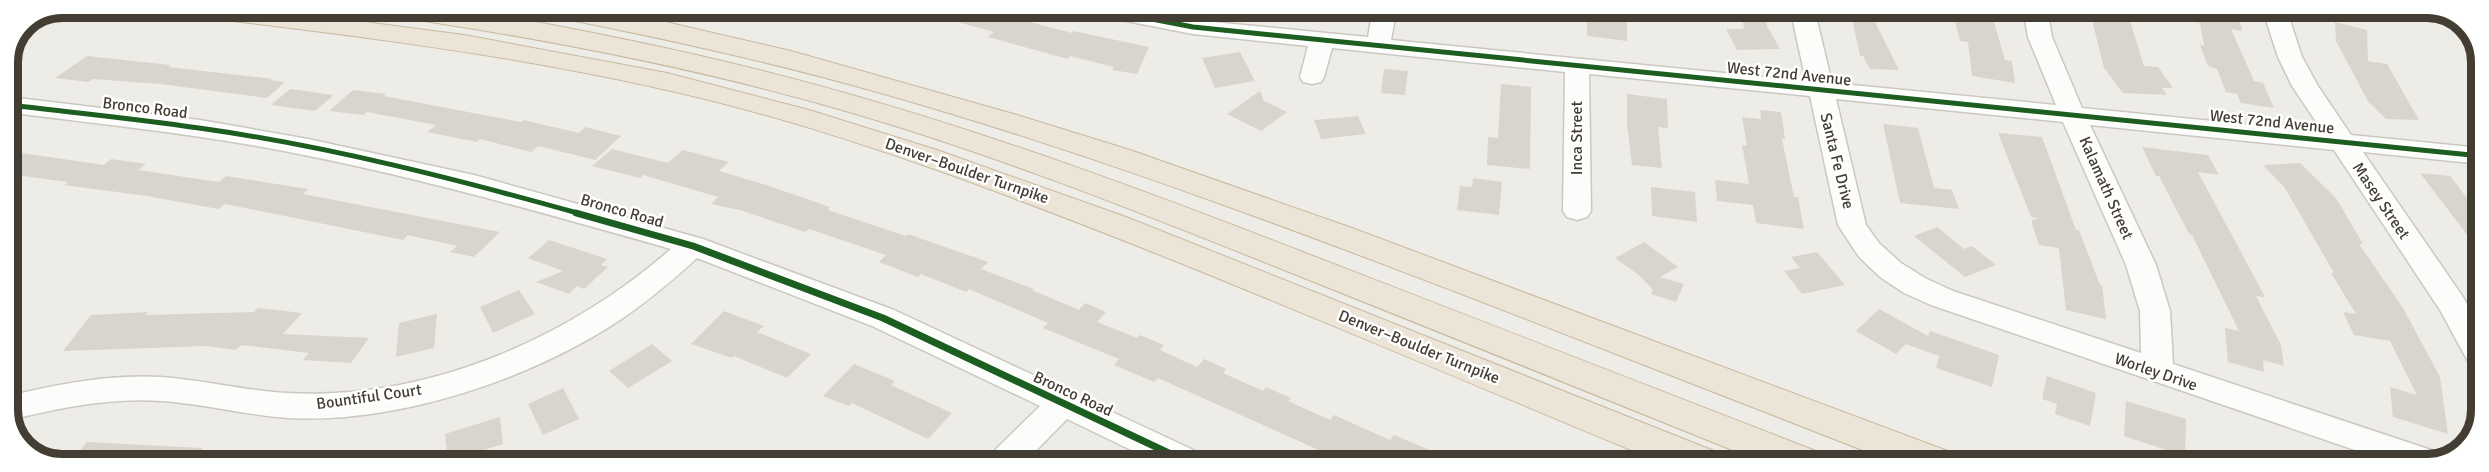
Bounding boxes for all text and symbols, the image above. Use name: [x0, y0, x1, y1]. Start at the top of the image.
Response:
street label: West 72nd Avenue: [1726, 58, 1852, 90]
street label: Bronco Road: [101, 93, 189, 123]
street label: Inca Street: [1567, 100, 1587, 175]
street label: West 72nd Avenue: [2209, 106, 2335, 138]
street label: Santa Fe Drive: [1815, 111, 1859, 211]
street label: Kalamath Street: [2074, 133, 2138, 243]
street label: Denver–Boulder Turnpike: [882, 134, 1052, 208]
street label: Masey Street: [2348, 159, 2414, 244]
street label: Bronco Road: [578, 190, 666, 232]
street label: Denver–Boulder Turnpike: [1336, 306, 1502, 388]
street label: Worley Drive: [2112, 348, 2200, 396]
street label: Bronco Road: [1030, 367, 1116, 421]
street label: Bountiful Court: [315, 380, 423, 414]

